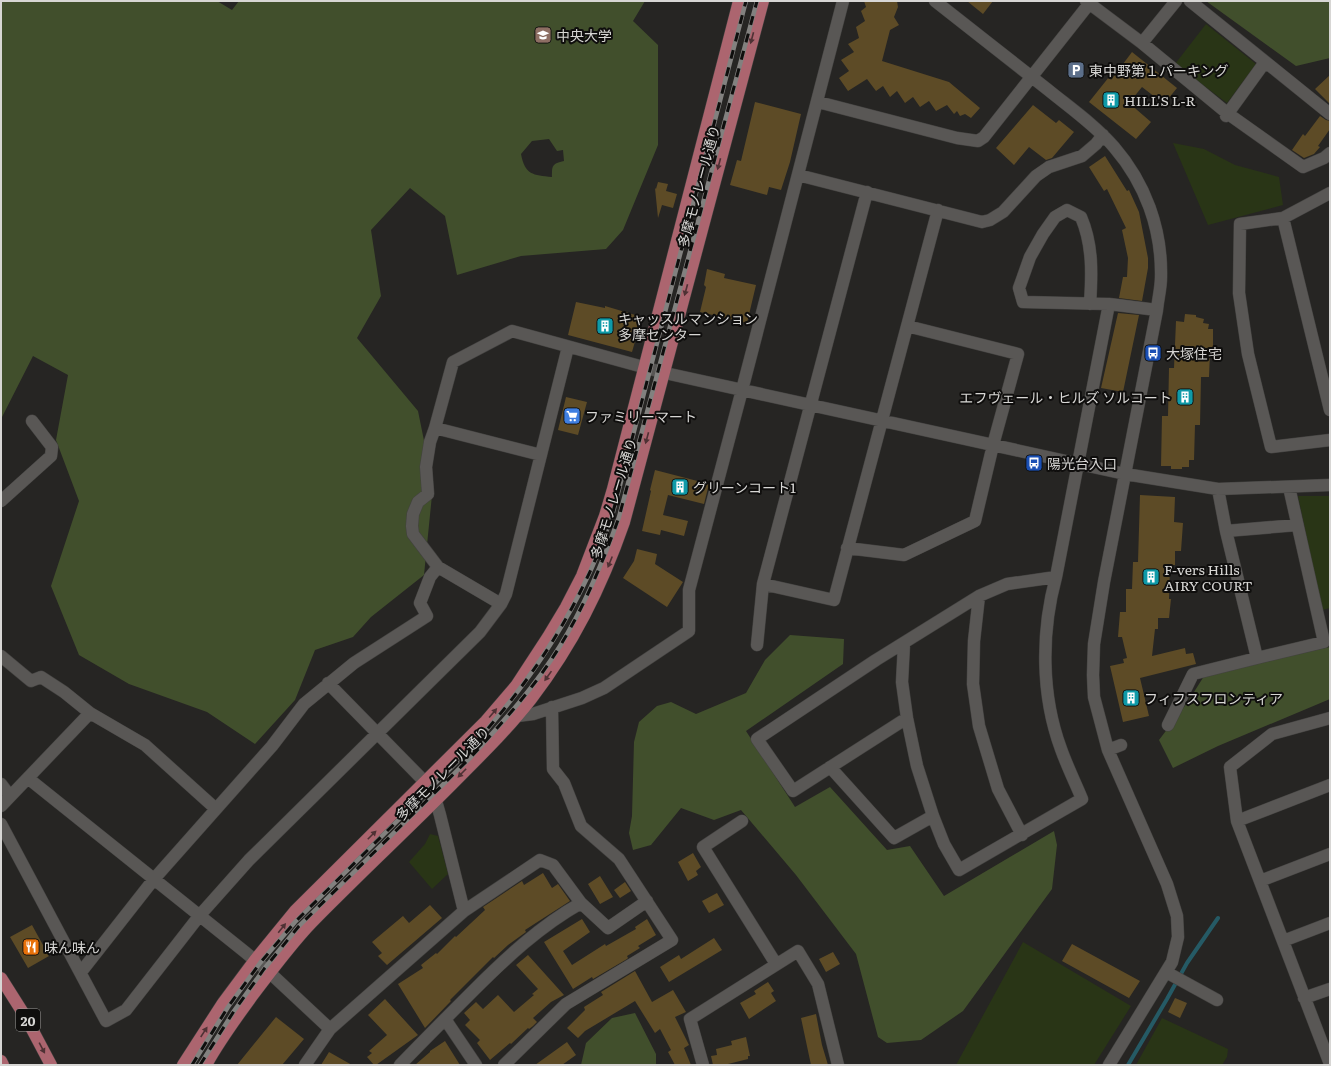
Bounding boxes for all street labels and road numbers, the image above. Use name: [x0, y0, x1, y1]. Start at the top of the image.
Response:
street label: 多摩モノレール通り: [672, 123, 724, 249]
street label: 多摩モノレール通り: [585, 435, 641, 561]
street label: 多摩モノレール通り: [390, 721, 494, 825]
road number: 20: [16, 1009, 40, 1031]

